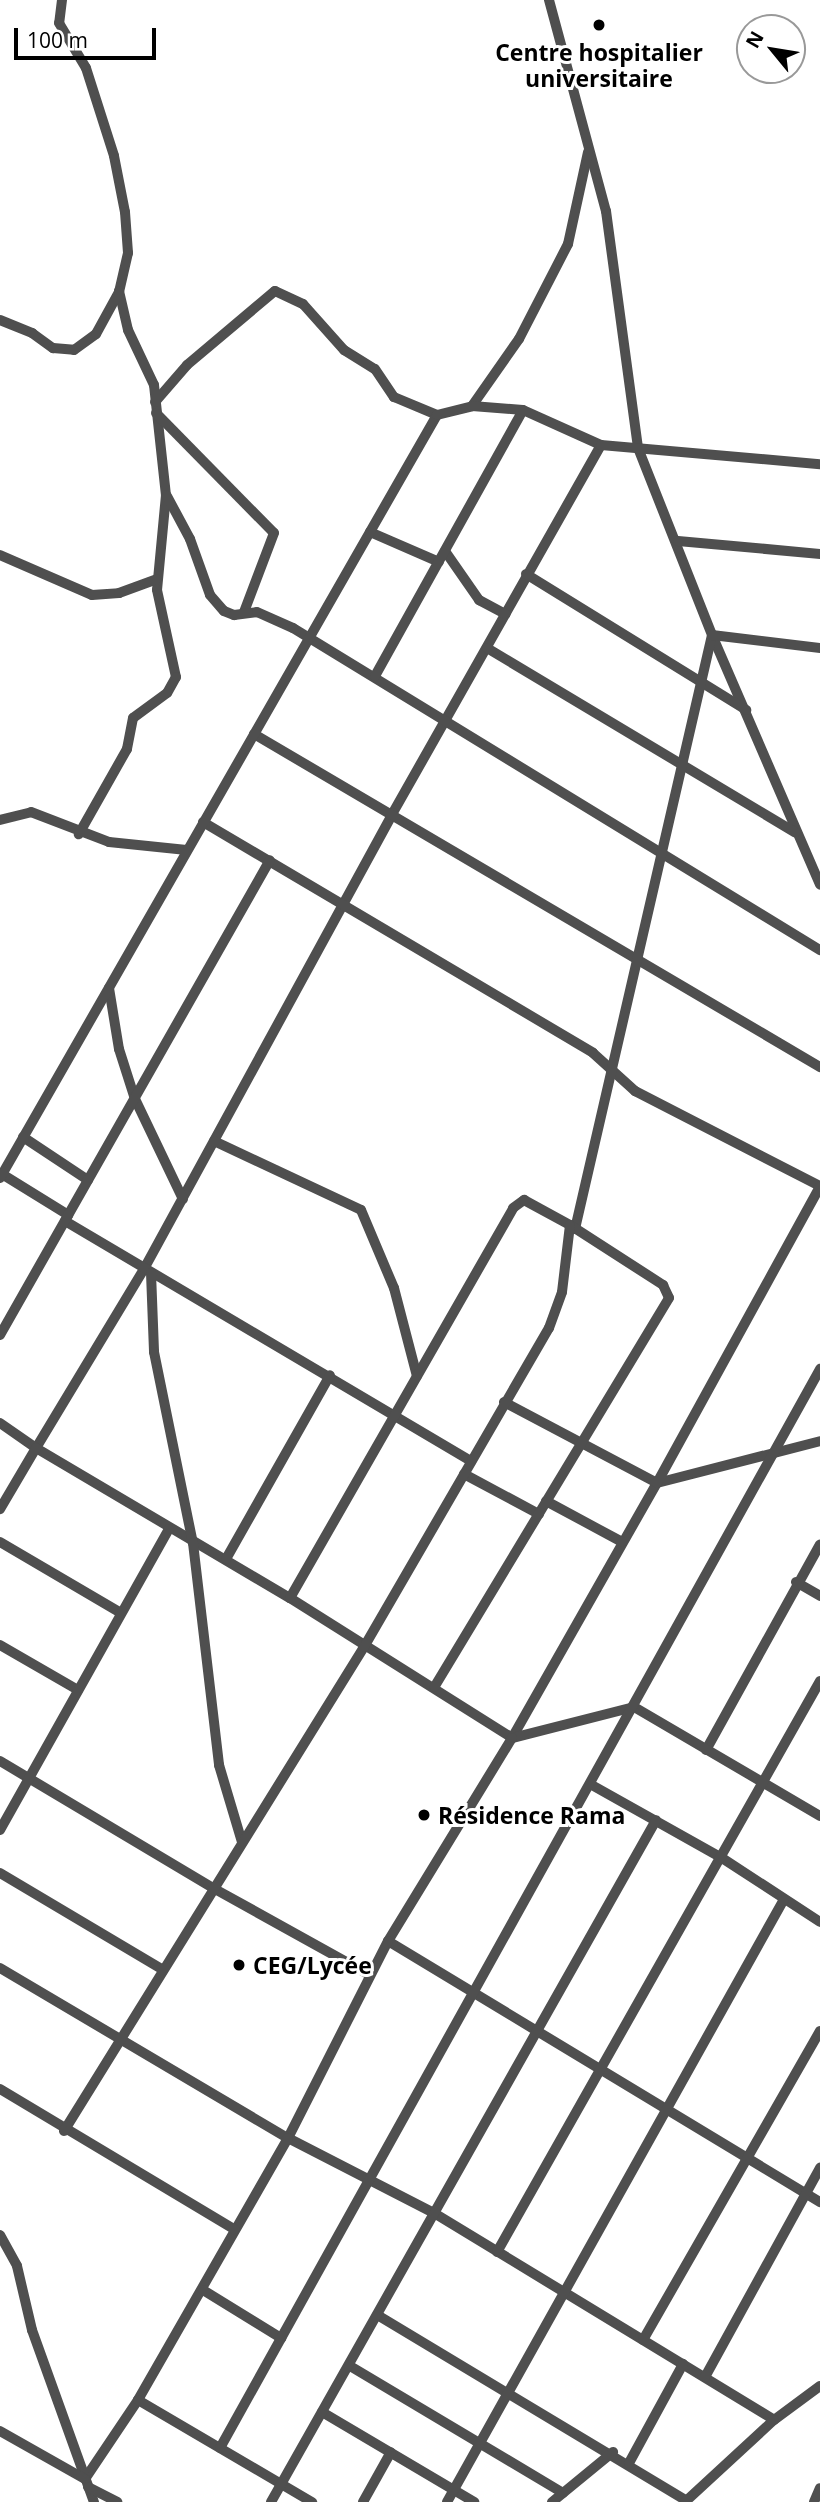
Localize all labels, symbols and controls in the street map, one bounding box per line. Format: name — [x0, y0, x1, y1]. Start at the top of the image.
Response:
scale bar — [18, 14, 159, 58]
north arrow — [736, 14, 806, 84]
marker: Centre hospitalier universitaire — [589, 15, 609, 35]
text: 100 m — [27, 26, 88, 54]
text: N — [739, 26, 770, 53]
place label: Centre hospitalier universitaire — [495, 38, 703, 92]
place label: Résidence Rama — [438, 1801, 625, 1829]
marker: Résidence Rama — [416, 1807, 432, 1823]
place label: CEG/Lycée — [253, 1951, 372, 1979]
marker: CEG/Lycée — [231, 1957, 247, 1973]

